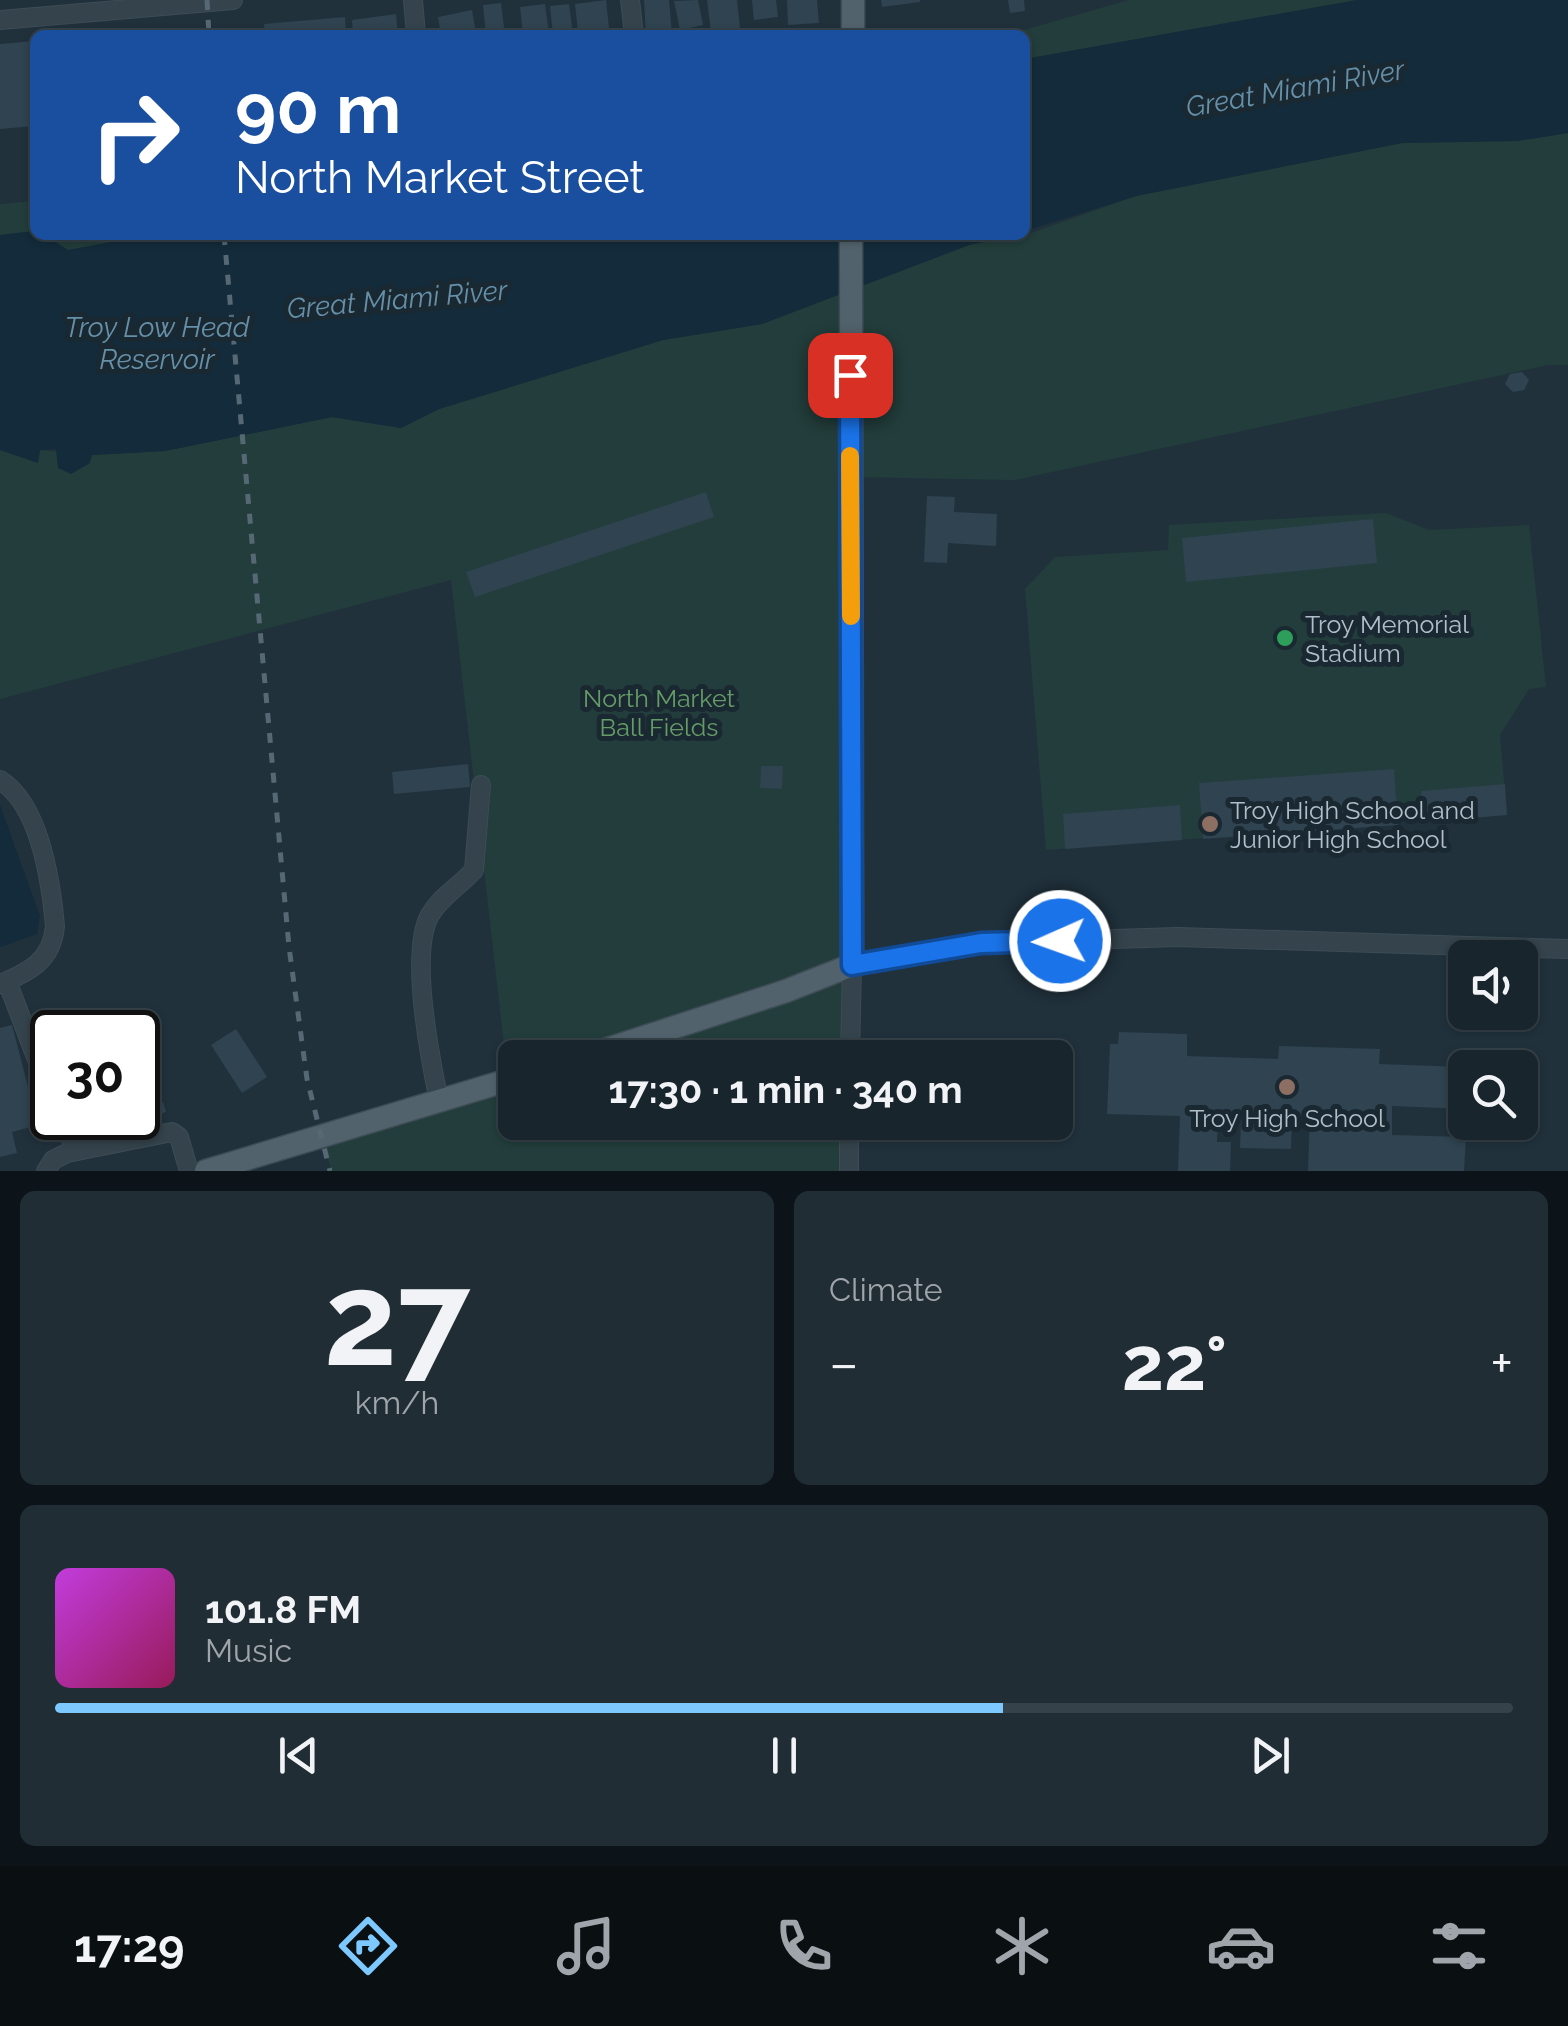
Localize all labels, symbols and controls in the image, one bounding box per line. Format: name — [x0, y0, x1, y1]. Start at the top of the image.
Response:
water label: Great Miami River — [1183, 53, 1408, 124]
text: 90 m — [235, 67, 401, 149]
icon: right — [70, 70, 200, 200]
text: North Market Street — [235, 151, 644, 204]
water label: Great Miami River — [285, 273, 510, 326]
water label: Troy Low Head Reservoir — [64, 311, 251, 376]
pin — [808, 333, 893, 418]
icon: arrive — [823, 348, 878, 403]
place label: Troy Memorial Stadium — [1305, 609, 1469, 668]
marker: Troy Memorial Stadium — [1274, 627, 1296, 649]
park label: North Market Ball Fields — [583, 683, 736, 742]
place label: Troy High School and Junior High School — [1230, 795, 1475, 854]
marker: Troy High School and Junior High School — [1199, 813, 1221, 835]
position arrow — [1008, 889, 1112, 993]
map controls — [1448, 940, 1538, 1140]
button: sound — [1448, 940, 1538, 1030]
speed limit sign: 30 — [30, 1010, 160, 1140]
button: search — [1448, 1050, 1538, 1140]
text: 17:30 · 1 min · 340 m — [608, 1067, 963, 1112]
marker: Troy High School — [1276, 1076, 1298, 1098]
place label: Troy High School — [1189, 1103, 1385, 1133]
text: 27 — [324, 1243, 470, 1395]
text: Climate — [829, 1271, 943, 1308]
text: 22° — [1122, 1319, 1227, 1408]
text: − — [829, 1331, 859, 1396]
text: + — [1490, 1331, 1513, 1396]
text: km/h — [355, 1384, 439, 1421]
text: 101.8 FM — [205, 1587, 361, 1632]
text: Music — [205, 1632, 292, 1669]
icon: previous — [271, 1728, 326, 1783]
icon: pause — [757, 1728, 812, 1783]
icon: next — [1243, 1728, 1298, 1783]
icon: directions — [333, 1911, 403, 1981]
icon: music — [551, 1911, 621, 1981]
icon: phone — [769, 1911, 839, 1981]
icon: climate — [987, 1911, 1057, 1981]
icon: car — [1206, 1911, 1276, 1981]
icon: filters — [1424, 1911, 1494, 1981]
text: 17:29 — [74, 1920, 185, 1973]

